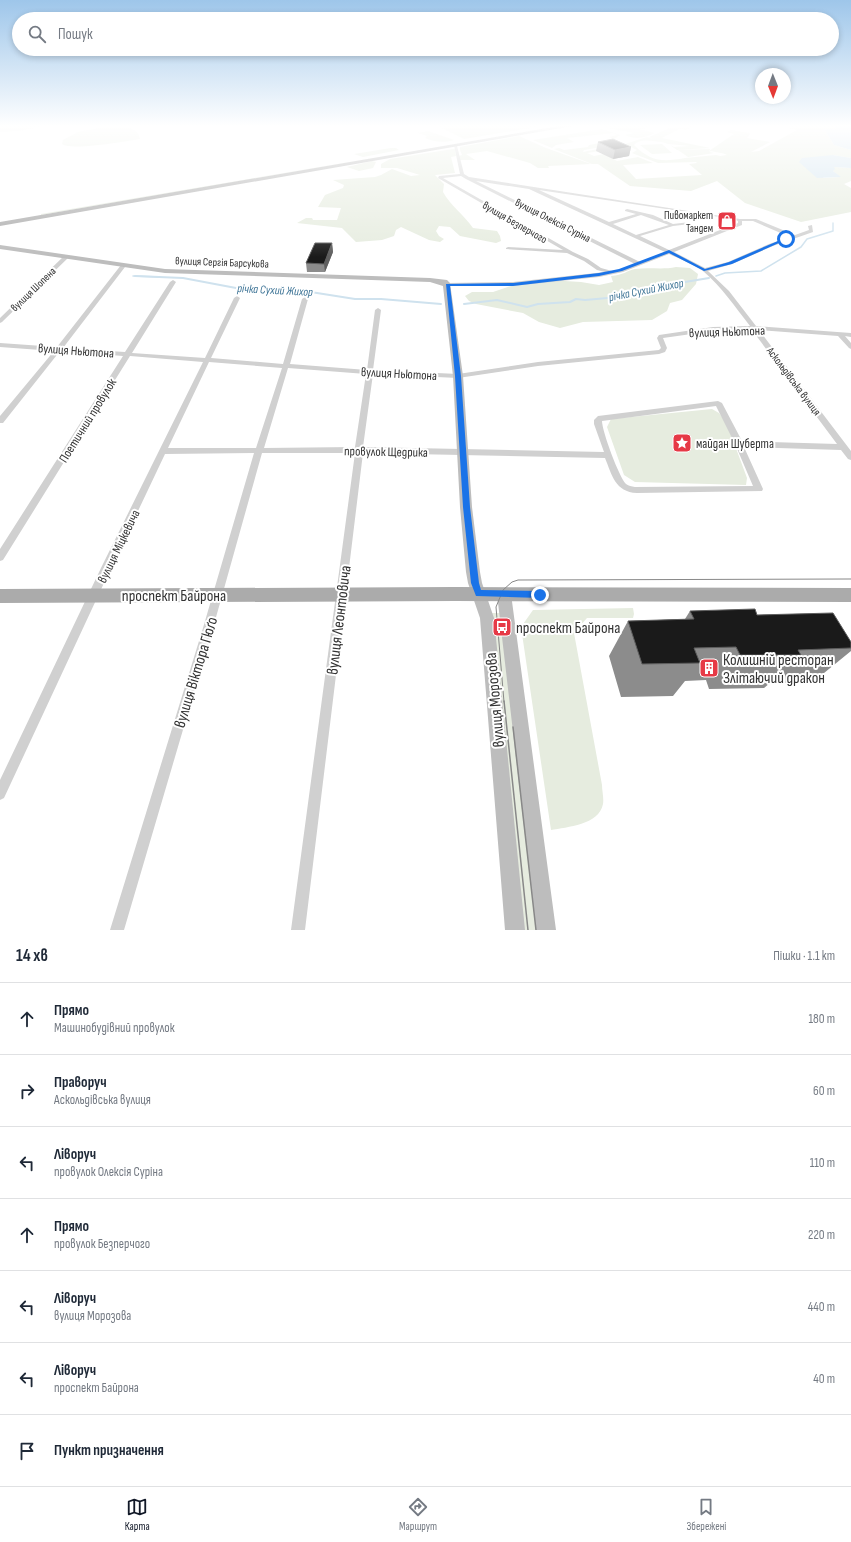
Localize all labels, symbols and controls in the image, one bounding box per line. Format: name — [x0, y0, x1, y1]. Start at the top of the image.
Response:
search box — [12, 12, 839, 56]
icon: search — [26, 23, 48, 45]
text: Пошук — [58, 25, 93, 44]
north arrow — [755, 68, 791, 104]
street label: вулиця Олексія Суріна — [513, 196, 593, 245]
street label: вулиця Безперчого — [480, 199, 550, 246]
place label: Пивомаркет Тандем — [664, 209, 713, 235]
shop icon: Пивомаркет Тандем — [716, 210, 738, 232]
route start — [777, 230, 795, 248]
street label: вулиця Сергія Барсукова — [175, 254, 269, 271]
street label: вулиця Шопена — [8, 265, 59, 314]
water label: річка Сухий Жихор — [606, 276, 685, 305]
water label: річка Сухий Жихор — [236, 281, 313, 300]
street label: вулиця Ньютона — [689, 323, 765, 341]
street label: вулиця Ньютона — [37, 340, 115, 362]
street label: Аскольдівська вулиця — [763, 344, 823, 418]
street label: вулиця Ньютона — [360, 364, 437, 384]
street label: Поетичний провулок — [56, 375, 120, 466]
place icon: майдан Шуберта — [671, 432, 693, 454]
place label: майдан Шуберта — [696, 436, 774, 452]
street label: провулок Щедрика — [344, 443, 428, 461]
street label: вулиця Міцкевича — [94, 507, 144, 586]
street label: вулиця Леонтовича — [323, 564, 356, 676]
route end — [531, 586, 549, 604]
street label: проспект Байрона — [122, 587, 226, 606]
street label: вулиця Віктора Гюґо — [171, 615, 222, 730]
bus stop icon: проспект Байрона — [491, 616, 513, 638]
place label: проспект Байрона — [516, 619, 620, 638]
place label: Колишній ресторан Злітаючий дракон — [723, 651, 834, 688]
street label: вулиця Морозова — [482, 652, 509, 748]
building icon: Колишній ресторан Злітаючий дракон — [698, 657, 720, 679]
text: 14 хв — [16, 946, 48, 966]
text: Пішки · 1.1 km — [773, 948, 835, 964]
text: Прямо — [54, 1001, 89, 1020]
icon: ahead — [16, 1008, 38, 1030]
text: 180 m — [809, 1011, 835, 1027]
text: Машинобудівний провулок — [54, 1020, 175, 1036]
text: Праворуч — [54, 1073, 107, 1092]
icon: right — [16, 1080, 38, 1102]
text: 60 m — [813, 1083, 835, 1099]
text: Аскольдівська вулиця — [54, 1092, 151, 1108]
text: Ліворуч — [54, 1145, 96, 1164]
icon: left — [16, 1152, 38, 1174]
text: 110 m — [810, 1155, 835, 1171]
text: провулок Олексія Суріна — [54, 1164, 163, 1180]
text: Прямо — [54, 1217, 89, 1236]
icon: ahead — [16, 1224, 38, 1246]
text: 220 m — [808, 1227, 835, 1243]
text: провулок Безперчого — [54, 1236, 150, 1252]
text: Ліворуч — [54, 1289, 96, 1308]
icon: left — [16, 1296, 38, 1318]
text: 440 m — [808, 1299, 835, 1315]
text: вулиця Морозова — [54, 1308, 131, 1324]
text: Ліворуч — [54, 1361, 96, 1380]
icon: left — [16, 1368, 38, 1390]
text: 40 m — [813, 1371, 835, 1387]
text: проспект Байрона — [54, 1380, 139, 1396]
icon: arrive — [16, 1440, 38, 1462]
text: Пункт призначення — [54, 1441, 164, 1460]
tab: Карта — [125, 1496, 150, 1533]
tab: Маршрут — [399, 1496, 437, 1533]
tab: Збережені — [687, 1496, 726, 1533]

